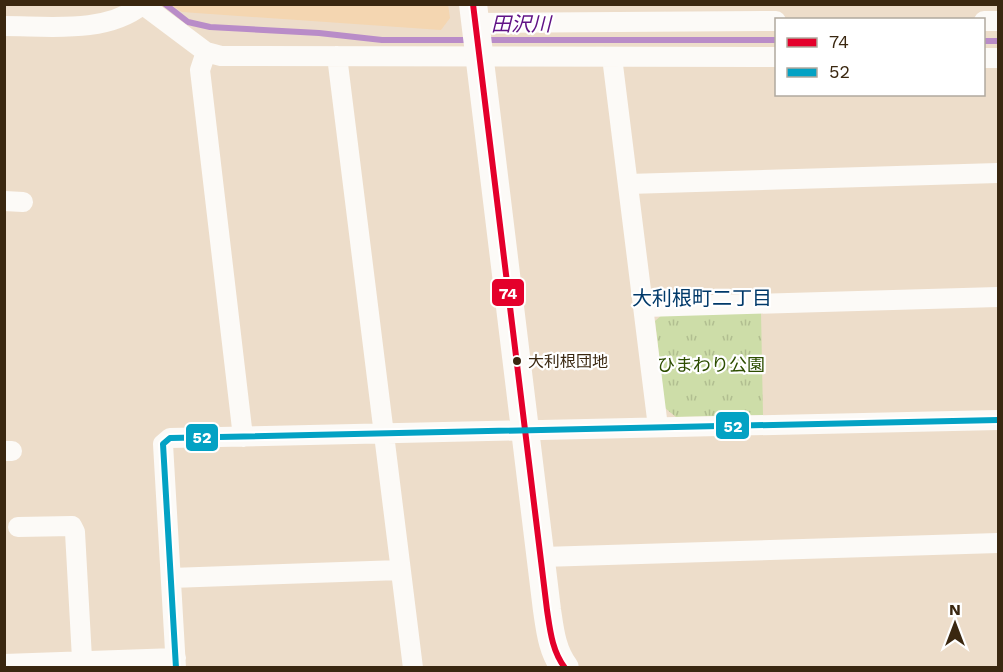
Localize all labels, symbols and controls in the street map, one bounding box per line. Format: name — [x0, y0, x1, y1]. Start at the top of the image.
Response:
water label: 田沢川 — [491, 12, 553, 36]
legend — [775, 18, 985, 96]
text: 74 — [829, 31, 849, 52]
text: 52 — [829, 61, 850, 82]
line badge: 74 — [491, 278, 525, 307]
text: 74 — [499, 284, 517, 303]
district label: 大利根町二丁目 — [632, 286, 772, 310]
place label: 大利根団地 — [528, 352, 608, 371]
park label: ひまわり公園 — [657, 354, 765, 375]
marker: 大利根団地 — [511, 355, 523, 367]
line badge: 52 — [715, 411, 750, 440]
text: 52 — [724, 417, 742, 436]
line badge: 52 — [185, 423, 219, 452]
text: 52 — [193, 428, 211, 447]
north arrow — [925, 594, 985, 654]
text: N — [949, 600, 961, 619]

